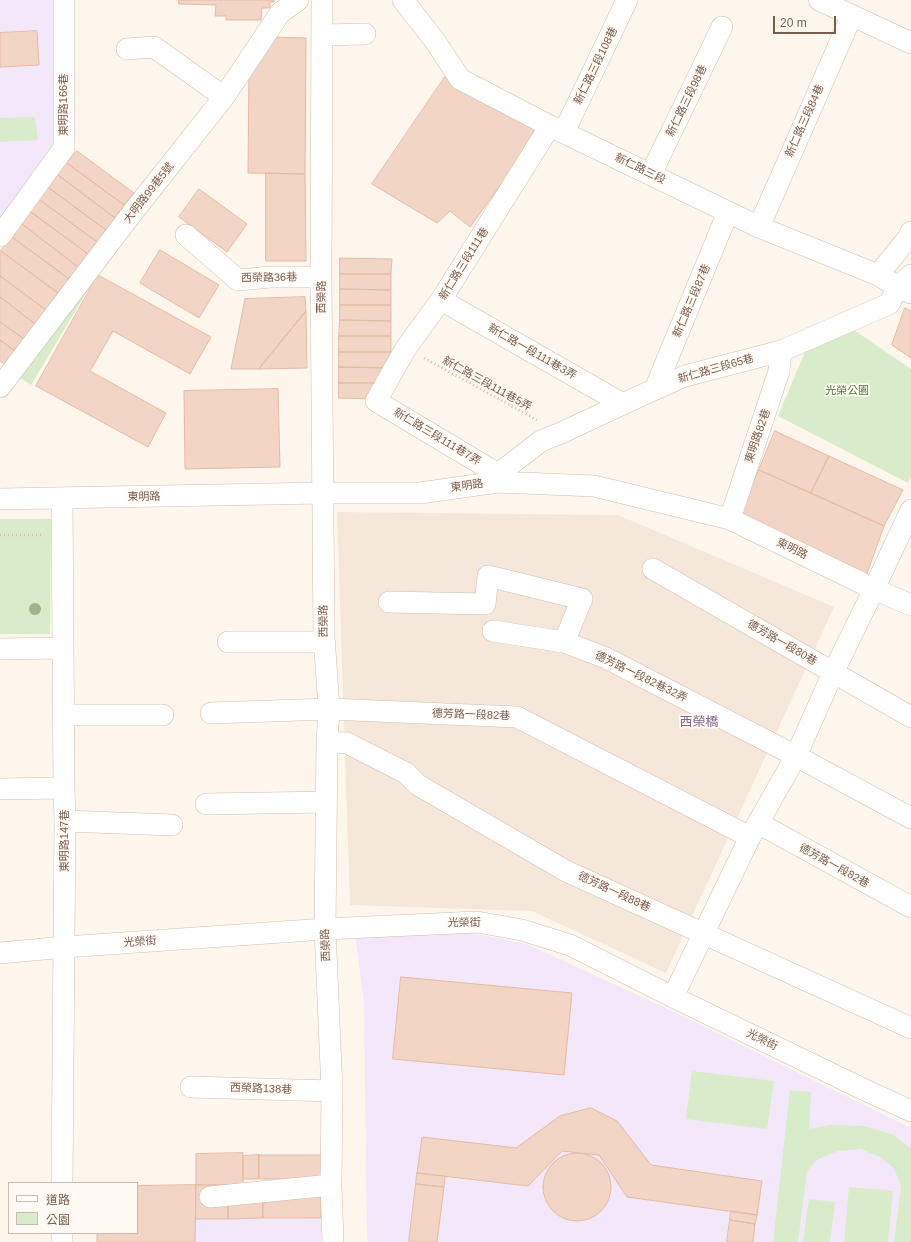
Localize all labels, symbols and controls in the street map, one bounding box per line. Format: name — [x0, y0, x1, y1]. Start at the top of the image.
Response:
scale bar — [775, 8, 838, 34]
text: 20 m — [780, 16, 807, 30]
street label: 新仁路三段108巷 — [572, 25, 620, 107]
street label: 新仁路三段98巷 — [664, 63, 710, 139]
street label: 東明路166巷 — [57, 74, 71, 136]
street label: 新仁路三段84巷 — [783, 83, 827, 159]
street label: 新仁路三段 — [612, 151, 668, 187]
street label: 大明路99巷5號 — [121, 160, 177, 226]
street label: 新仁路三段111巷 — [436, 225, 492, 303]
street label: 新仁路三段87巷 — [671, 262, 713, 340]
street label: 西榮路36巷 — [241, 271, 297, 285]
street label: 西榮路 — [315, 281, 329, 313]
street label: 新仁路一段111巷3弄 — [485, 321, 579, 383]
street label: 新仁路三段65巷 — [677, 352, 755, 386]
street label: 新仁路三段111巷5弄 — [440, 354, 534, 414]
park label: 光榮公園 — [825, 384, 869, 398]
street label: 新仁路三段111巷7弄 — [391, 406, 483, 468]
street label: 東明路82巷 — [743, 407, 773, 465]
street label: 東明路 — [450, 477, 484, 495]
street label: 東明路 — [127, 490, 161, 504]
street label: 東明路 — [774, 536, 810, 562]
street label: 西榮路 — [317, 604, 331, 638]
street label: 德芳路一段80巷 — [745, 618, 819, 668]
street label: 德芳路一段82巷32弄 — [593, 649, 689, 705]
street label: 德芳路一段82巷 — [432, 707, 510, 723]
district label: 西榮橋 — [680, 714, 718, 730]
street label: 東明路147巷 — [58, 810, 72, 872]
street label: 德芳路一段82巷 — [797, 841, 871, 891]
street label: 德芳路一段88巷 — [576, 869, 652, 915]
street label: 光榮街 — [448, 916, 480, 930]
street label: 西榮路 — [319, 928, 333, 962]
street label: 光榮街 — [123, 934, 157, 950]
street label: 光榮街 — [744, 1027, 780, 1053]
street label: 西榮路138巷 — [230, 1081, 292, 1097]
legend — [8, 1182, 138, 1234]
text: 道路 — [46, 1193, 70, 1207]
text: 公園 — [46, 1213, 70, 1227]

